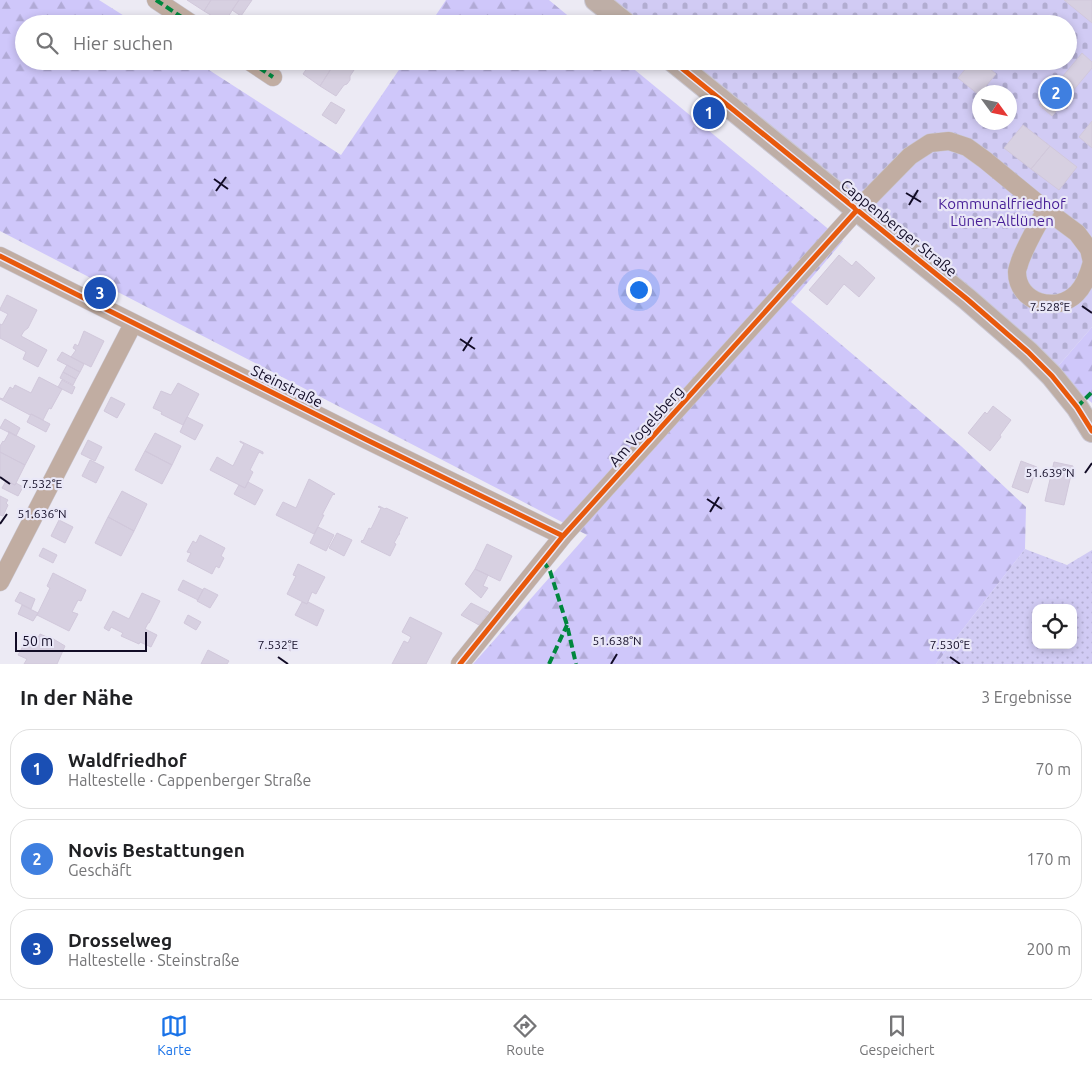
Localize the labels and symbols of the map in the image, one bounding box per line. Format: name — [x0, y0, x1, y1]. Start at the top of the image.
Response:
pin: 2 — [1040, 74, 1072, 112]
north arrow — [972, 85, 1017, 130]
pin: 1 — [693, 94, 725, 132]
street label: Cappenberger Straße — [837, 176, 961, 280]
park label: Kommunalfriedhof Lünen-Altlünen — [938, 195, 1066, 229]
pin: 3 — [84, 274, 116, 312]
your location — [626, 277, 652, 303]
text: 7.528°E — [1030, 300, 1071, 313]
street label: Steinstraße — [249, 361, 325, 411]
street label: Am Vogelsberg — [605, 382, 687, 470]
text: 51.639°N — [1025, 466, 1075, 479]
text: 7.532°E — [22, 477, 63, 490]
text: 51.636°N — [17, 507, 67, 520]
scale bar — [15, 629, 148, 652]
text: 51.638°N — [592, 634, 642, 647]
text: 7.532°E — [258, 638, 299, 651]
text: 7.530°E — [930, 638, 971, 651]

